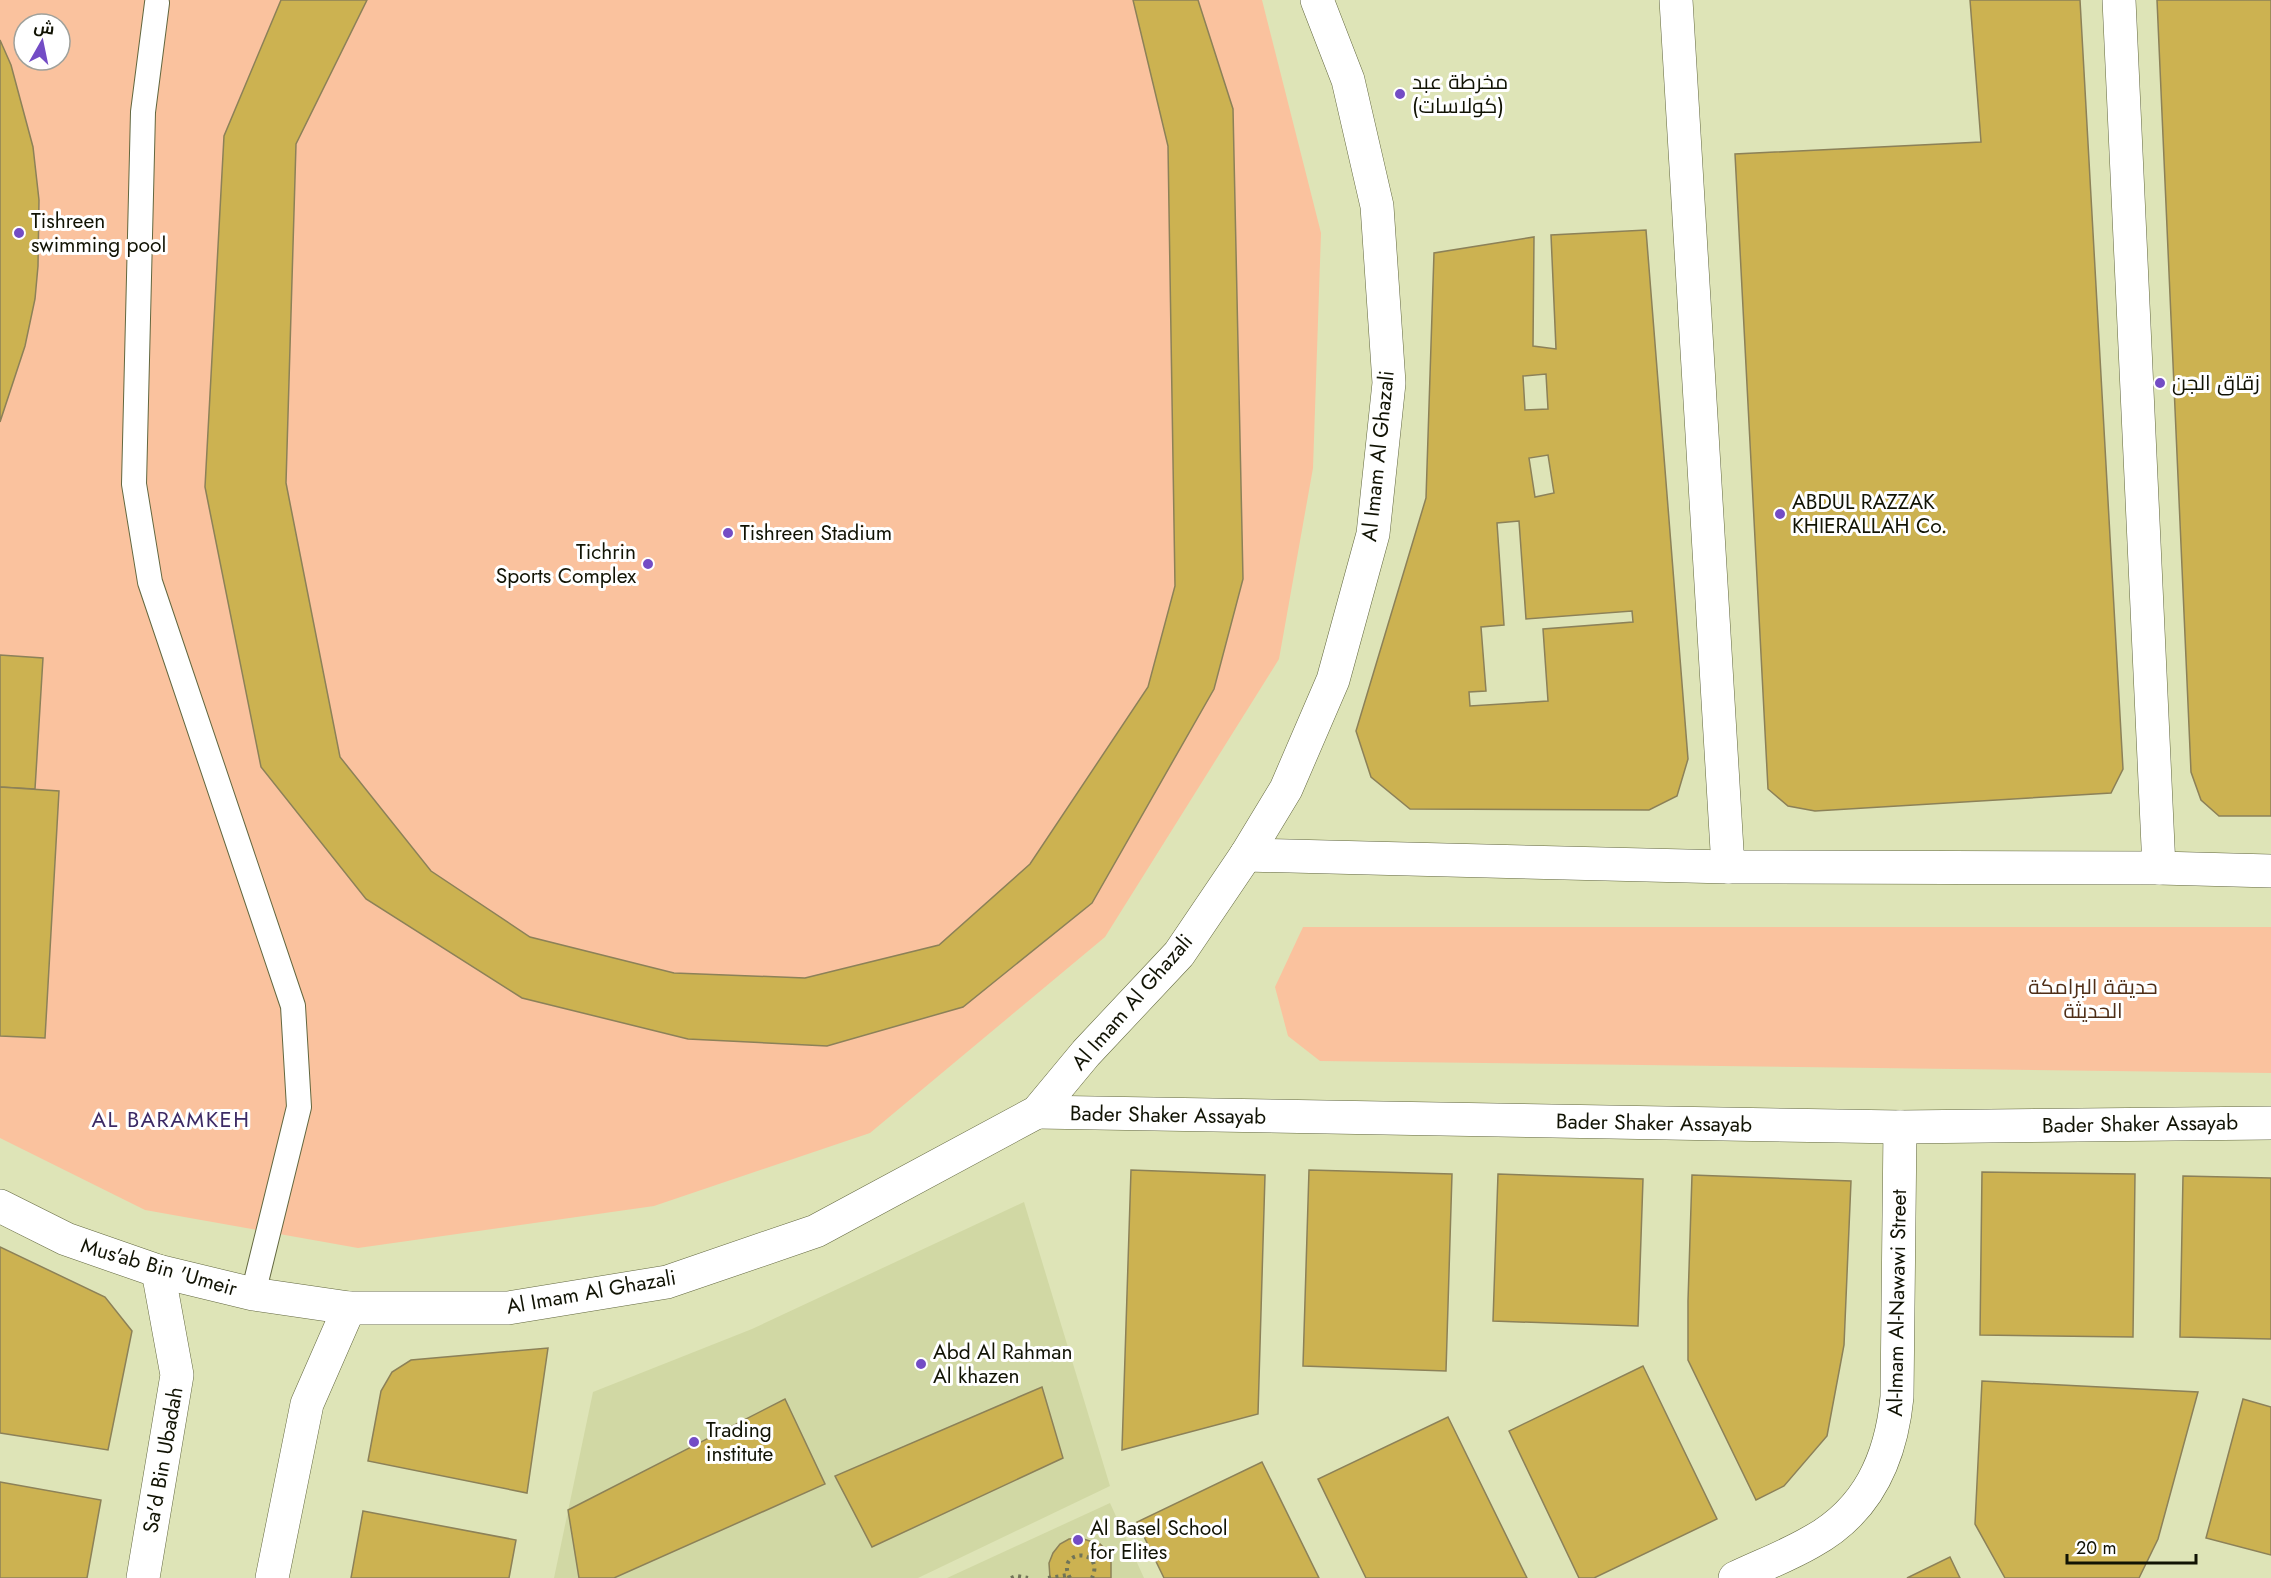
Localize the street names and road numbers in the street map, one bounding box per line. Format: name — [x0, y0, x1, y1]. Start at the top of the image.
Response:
street label: Al Imam Al Ghazali — [1354, 369, 1402, 543]
street label: Al Imam Al Ghazali — [1064, 927, 1200, 1077]
street label: Bader Shaker Assayab — [1070, 1098, 1266, 1132]
street label: Bader Shaker Assayab — [1556, 1106, 1752, 1140]
street label: Bader Shaker Assayab — [2042, 1107, 2238, 1141]
street label: Al-Imam Al-Nawawi Street — [1880, 1189, 1914, 1417]
street label: Mus'ab Bin 'Umeir — [77, 1230, 242, 1304]
street label: Al Imam Al Ghazali — [504, 1262, 678, 1322]
street label: Sa'd Bin Ubadah — [135, 1384, 191, 1536]

